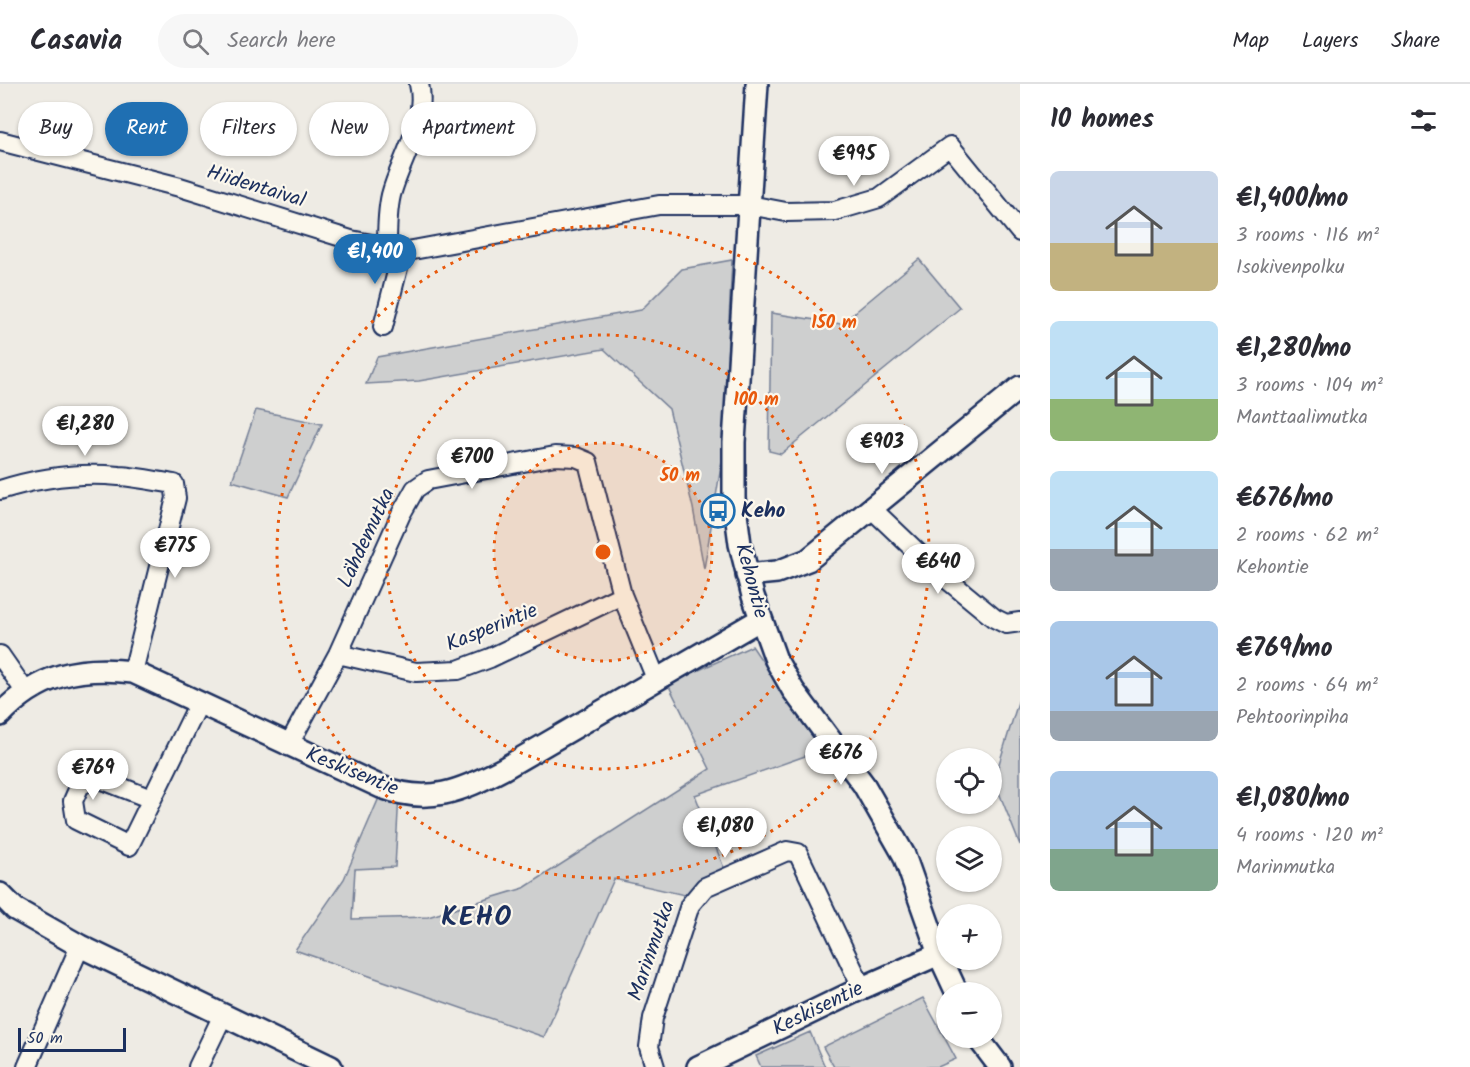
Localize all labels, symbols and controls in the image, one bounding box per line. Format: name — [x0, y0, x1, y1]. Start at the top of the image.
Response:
search box — [158, 14, 578, 68]
text: Casavia — [30, 19, 122, 64]
text: Search here — [227, 24, 336, 59]
icon: search — [179, 25, 212, 58]
text: Map — [1232, 25, 1269, 58]
text: Layers — [1302, 25, 1358, 58]
text: Share — [1391, 25, 1440, 58]
text: 10 homes — [1050, 99, 1154, 141]
chip: Buy — [18, 102, 93, 156]
chip: Rent — [105, 102, 188, 156]
chip: Filters — [200, 102, 297, 156]
chip: New — [309, 102, 389, 156]
chip: Apartment — [401, 102, 536, 156]
icon: filters — [1407, 104, 1440, 137]
pin: €995 — [818, 136, 890, 187]
text: €995 — [832, 139, 876, 171]
street label: Hiidentaival — [202, 156, 310, 218]
text: €1,400/mo — [1236, 178, 1348, 220]
icon: home — [1098, 195, 1170, 267]
text: 3 rooms · 116 m² — [1236, 220, 1379, 252]
pin: €1,400 — [326, 234, 424, 285]
text: €1,400 — [347, 237, 403, 269]
text: Isokivenpolku — [1236, 252, 1345, 284]
text: 150 m — [811, 309, 857, 338]
text: €1,280/mo — [1236, 328, 1351, 370]
icon: home — [1098, 345, 1170, 417]
text: 3 rooms · 104 m² — [1236, 370, 1383, 402]
text: 100 m — [733, 386, 779, 415]
text: Manttaalimutka — [1236, 402, 1368, 434]
pin: €1,280 — [36, 406, 134, 457]
text: €1,280 — [56, 409, 114, 441]
pin: €903 — [846, 424, 918, 475]
text: €903 — [860, 427, 904, 459]
pin: €700 — [436, 439, 508, 490]
text: €700 — [451, 442, 493, 474]
text: 50 m — [659, 462, 700, 491]
text: €676/mo — [1236, 478, 1333, 520]
street label: Lähdemutka — [329, 482, 405, 594]
bus stop icon: Keho — [700, 493, 736, 529]
place label: Keho — [741, 495, 786, 528]
icon: home — [1098, 495, 1170, 567]
text: 2 rooms · 62 m² — [1236, 520, 1378, 552]
pin: €775 — [139, 528, 211, 579]
text: €775 — [154, 531, 196, 563]
street label: Kehontie — [725, 540, 777, 623]
centre of rings — [593, 542, 613, 562]
pin: €640 — [902, 544, 974, 595]
text: €640 — [916, 547, 960, 579]
text: Kehontie — [1236, 552, 1309, 584]
street label: Kasperintie — [441, 594, 543, 661]
text: €769/mo — [1236, 628, 1333, 670]
icon: home — [1098, 645, 1170, 717]
text: 2 rooms · 64 m² — [1236, 670, 1378, 702]
text: Pehtoorinpiha — [1236, 702, 1349, 734]
pin: €676 — [805, 735, 877, 786]
street label: Keskisentie — [300, 738, 404, 806]
text: €676 — [819, 738, 863, 770]
map controls — [936, 748, 1002, 1048]
button: locate — [936, 748, 1002, 814]
pin: €769 — [57, 750, 129, 801]
text: €769 — [71, 753, 115, 785]
text: €1,080/mo — [1236, 778, 1350, 820]
icon: home — [1098, 795, 1170, 867]
pin: €1,080 — [676, 808, 774, 859]
text: €1,080 — [697, 811, 753, 843]
text: 4 rooms · 120 m² — [1236, 820, 1383, 852]
button: layers — [936, 826, 1002, 892]
text: Marinmutka — [1236, 852, 1335, 884]
district label: KEHO — [441, 896, 513, 939]
street label: Marinmutka — [619, 896, 685, 1006]
button: + — [936, 904, 1002, 970]
street label: Keskisentie — [767, 972, 870, 1045]
button: − — [936, 982, 1002, 1048]
scale bar — [18, 1025, 126, 1052]
text: 50 m — [27, 1026, 63, 1051]

